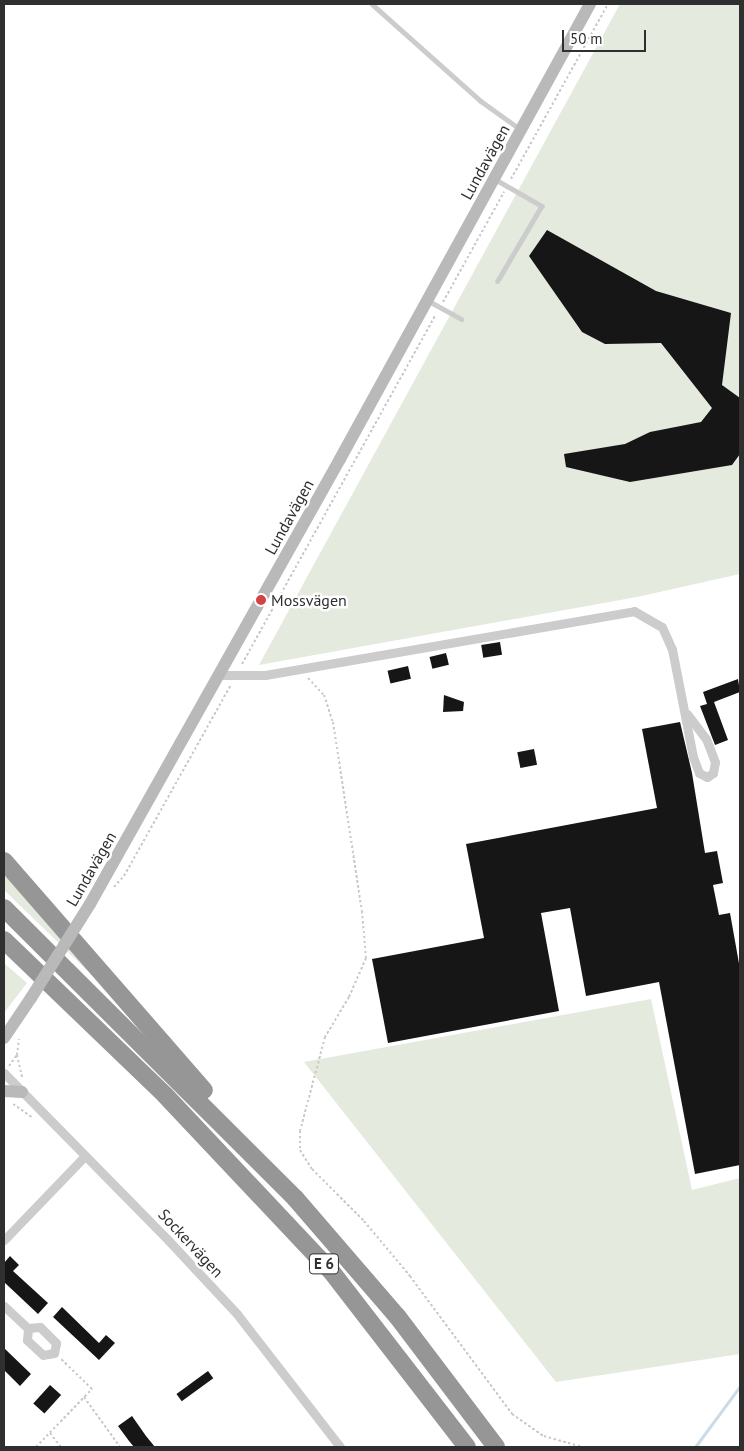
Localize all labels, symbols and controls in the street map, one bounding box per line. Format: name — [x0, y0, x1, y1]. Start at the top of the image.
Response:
scale bar — [564, 20, 648, 52]
text: 50 m — [570, 29, 603, 48]
street label: Lundavägen — [456, 121, 514, 203]
street label: Lundavägen — [260, 476, 318, 558]
place label: Mossvägen — [271, 590, 347, 610]
marker: Mossvägen — [255, 594, 267, 606]
street label: Lundavägen — [62, 828, 120, 910]
street label: Sockervägen — [155, 1205, 227, 1281]
road number: E 6 — [308, 1252, 340, 1276]

